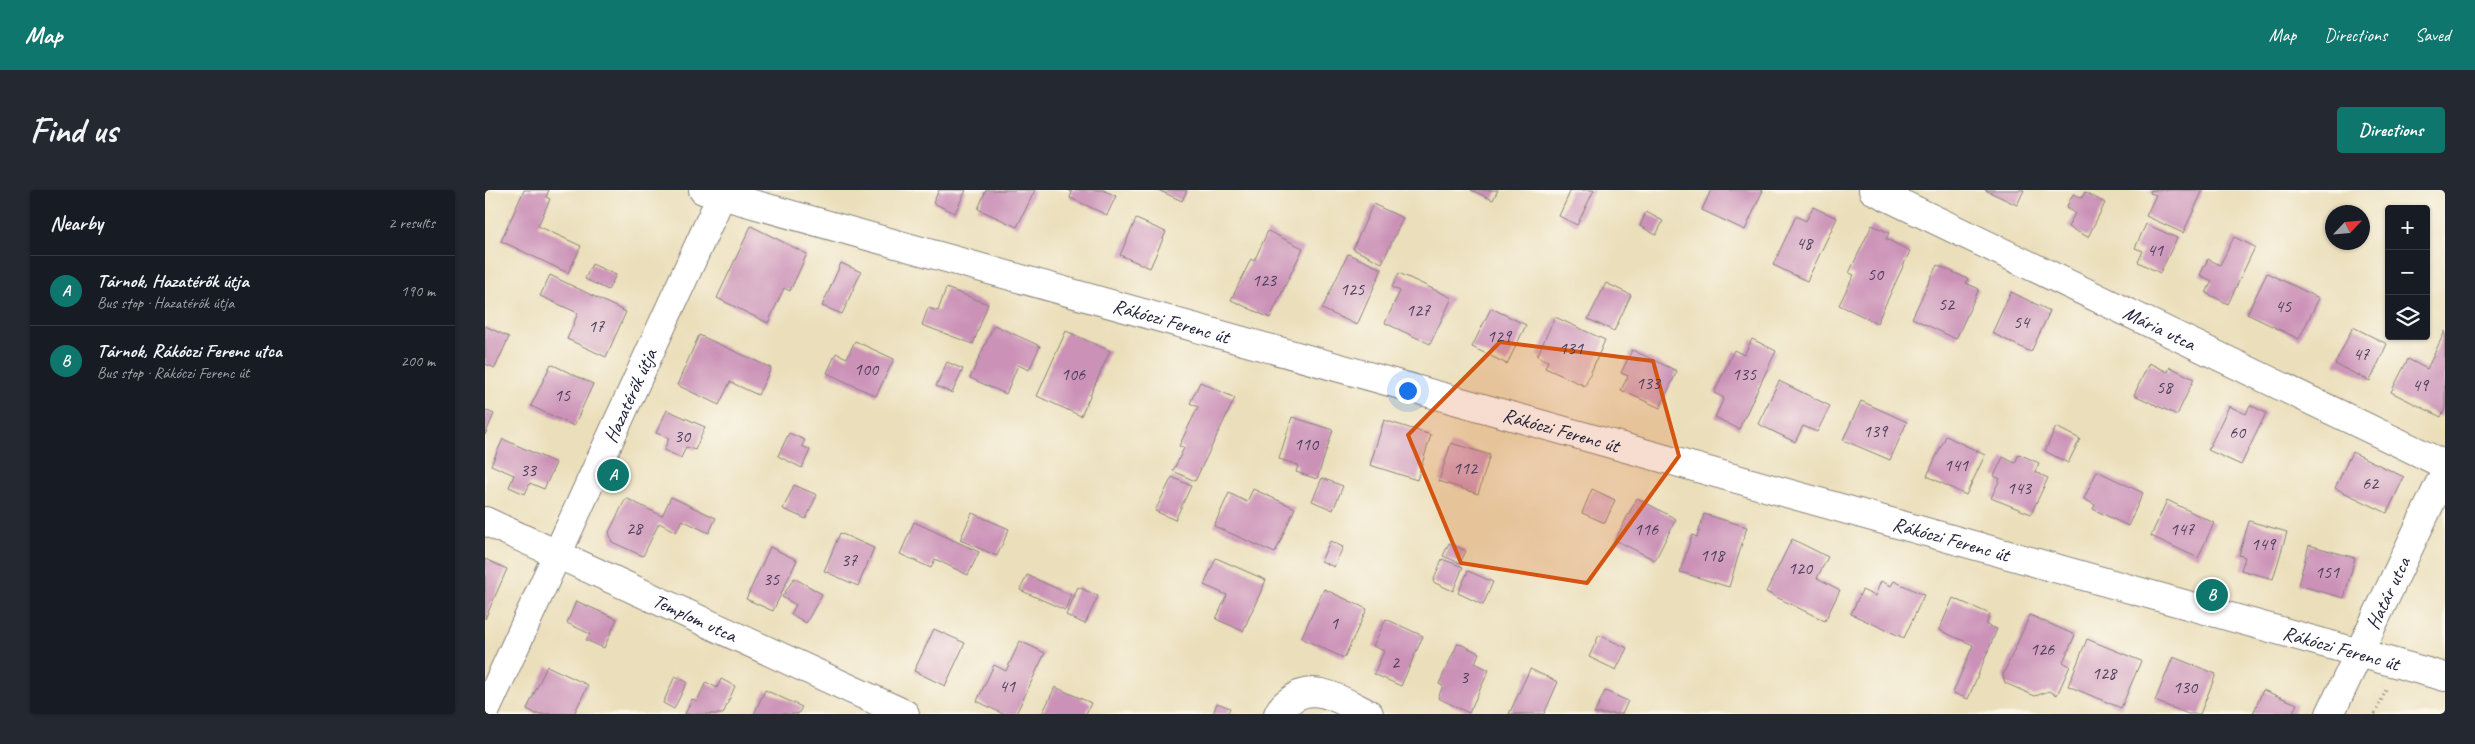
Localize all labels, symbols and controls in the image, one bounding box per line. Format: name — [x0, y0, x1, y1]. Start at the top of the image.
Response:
text: Map — [25, 20, 62, 50]
text: Map — [2269, 24, 2296, 46]
text: Directions — [2324, 24, 2387, 46]
text: Saved — [2415, 24, 2450, 46]
button: Directions — [2337, 107, 2445, 153]
text: Find us — [30, 108, 117, 153]
north arrow — [2325, 205, 2370, 250]
map controls — [2385, 205, 2430, 340]
button: + — [2385, 205, 2430, 250]
text: Nearby — [50, 210, 103, 236]
text: 2 results — [388, 213, 435, 233]
house number: 48 — [1796, 232, 1814, 254]
house number: 41 — [2147, 239, 2164, 261]
button: − — [2385, 250, 2430, 295]
house number: 50 — [1867, 263, 1885, 285]
text: Tárnok, Hazatérők útja — [97, 269, 249, 293]
house number: 123 — [1252, 269, 1278, 291]
house number: 125 — [1340, 278, 1365, 300]
text: A — [62, 281, 70, 301]
text: 190 m — [401, 281, 435, 301]
text: Bus stop · Hazatérők útja — [97, 293, 234, 313]
street label: Rákóczi Ferenc út — [1110, 293, 1234, 350]
house number: 52 — [1938, 293, 1956, 315]
house number: 45 — [2275, 295, 2292, 317]
button: layers — [2385, 295, 2430, 340]
house number: 127 — [1406, 299, 1431, 321]
street label: Mária utca — [2119, 300, 2201, 357]
house number: 54 — [2013, 311, 2031, 333]
house number: 17 — [588, 315, 605, 337]
house number: 129 — [1487, 325, 1513, 347]
house number: 131 — [1559, 337, 1584, 359]
text: Tárnok, Rákóczi Ferenc utca — [97, 339, 282, 363]
house number: 47 — [2353, 343, 2370, 365]
street label: Hazatérők útja — [598, 344, 663, 447]
text: B — [62, 351, 70, 371]
text: 200 m — [401, 351, 435, 371]
house number: 100 — [854, 358, 880, 380]
text: Bus stop · Rákóczi Ferenc út — [97, 363, 249, 383]
house number: 106 — [1061, 363, 1086, 385]
house number: 135 — [1732, 363, 1757, 385]
house number: 133 — [1636, 372, 1662, 394]
house number: 49 — [2412, 374, 2430, 396]
house number: 58 — [2156, 376, 2174, 398]
your location — [1395, 378, 1421, 404]
house number: 15 — [554, 384, 571, 406]
street label: Rákóczi Ferenc út — [1500, 402, 1624, 459]
house number: 139 — [1863, 420, 1889, 442]
house number: 60 — [2229, 421, 2247, 443]
house number: 30 — [674, 425, 692, 447]
house number: 110 — [1294, 433, 1320, 455]
house number: 141 — [1944, 454, 1969, 476]
pin: A — [597, 456, 629, 494]
house number: 112 — [1453, 457, 1479, 479]
house number: 33 — [520, 459, 538, 481]
house number: 62 — [2362, 472, 2380, 494]
house number: 143 — [2007, 477, 2033, 499]
street label: Rákóczi Ferenc út — [1890, 511, 2014, 568]
house number: 28 — [626, 517, 644, 539]
house number: 116 — [1634, 518, 1659, 540]
house number: 147 — [2170, 518, 2195, 540]
house number: 149 — [2251, 533, 2277, 555]
house number: 118 — [1700, 544, 1726, 566]
house number: 37 — [841, 549, 858, 571]
street label: Határ utca — [2360, 551, 2417, 633]
house number: 120 — [1788, 557, 1814, 579]
house number: 151 — [2315, 561, 2340, 583]
house number: 35 — [763, 568, 780, 590]
pin: B — [2196, 576, 2228, 614]
street label: Templom utca — [649, 588, 742, 648]
house number: 1 — [1330, 612, 1339, 634]
street label: Rákóczi Ferenc út — [2280, 620, 2404, 677]
house number: 126 — [2030, 638, 2055, 660]
house number: 2 — [1391, 651, 1401, 673]
house number: 128 — [2092, 662, 2118, 684]
house number: 3 — [1460, 666, 1470, 688]
house number: 41 — [999, 675, 1016, 697]
house number: 130 — [2173, 676, 2199, 698]

